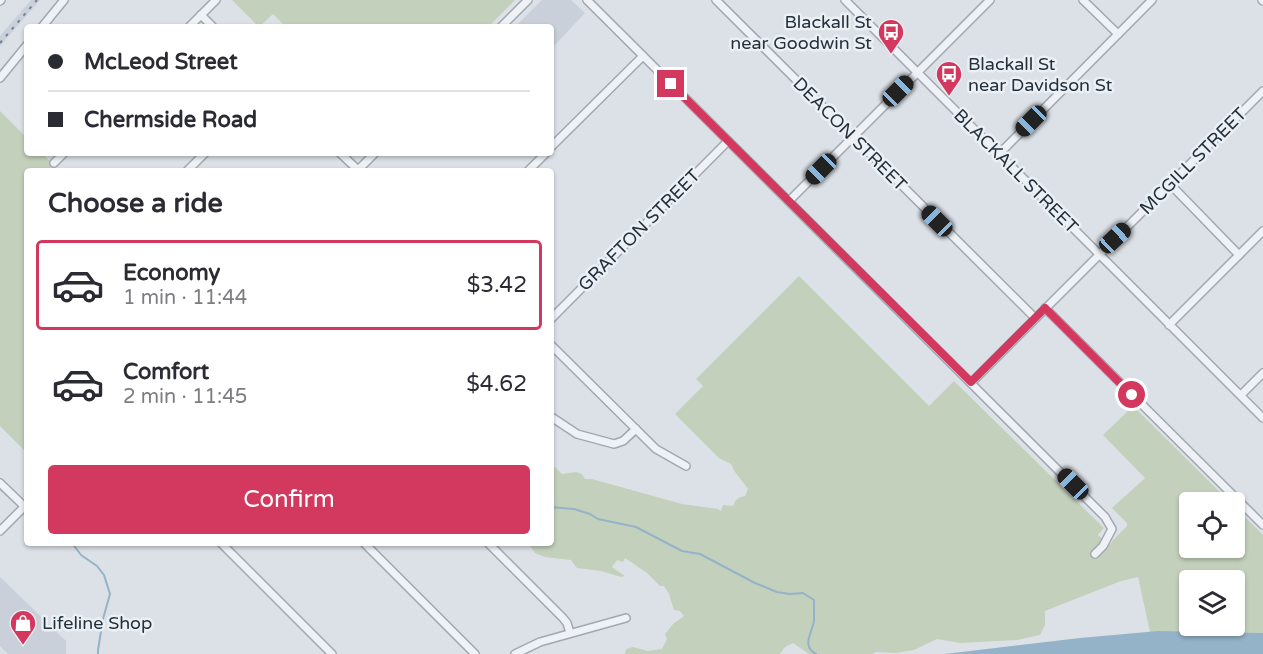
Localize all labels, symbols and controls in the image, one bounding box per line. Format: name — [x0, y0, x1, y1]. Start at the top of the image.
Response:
place label: Blackall St near Goodwin St — [730, 11, 872, 54]
bus stop icon: Blackall St near Goodwin St — [876, 17, 906, 55]
text: McLeod Street — [84, 49, 238, 75]
place label: Blackall St near Davidson St — [968, 53, 1112, 96]
bus stop icon: Blackall St near Davidson St — [934, 59, 964, 97]
route end — [657, 70, 684, 97]
street label: DEACON STREET — [788, 72, 912, 196]
car — [879, 72, 917, 110]
car — [1012, 102, 1050, 140]
street label: MCGILL STREET — [1135, 103, 1251, 219]
street label: BLACKALL STREET — [949, 104, 1083, 238]
text: Chermside Road — [84, 107, 257, 133]
car — [802, 150, 840, 188]
street label: GRAFTON STREET — [574, 164, 705, 295]
text: Choose a ride — [48, 187, 223, 220]
car — [918, 202, 956, 240]
car — [1096, 219, 1134, 257]
icon: car — [51, 258, 105, 312]
text: Economy — [123, 260, 220, 286]
text: $3.42 — [467, 272, 527, 298]
text: 1 min · 11:44 — [123, 286, 247, 310]
icon: car — [51, 357, 105, 411]
text: Comfort — [123, 359, 209, 385]
text: $4.62 — [466, 371, 527, 397]
route start — [1118, 381, 1145, 408]
text: 2 min · 11:45 — [123, 385, 247, 409]
button: Confirm — [48, 465, 530, 534]
car — [1054, 465, 1092, 503]
map controls — [1179, 492, 1245, 636]
button: locate — [1179, 492, 1245, 558]
button: layers — [1179, 570, 1245, 636]
shop icon: Lifeline Shop — [8, 608, 38, 646]
place label: Lifeline Shop — [42, 612, 152, 634]

